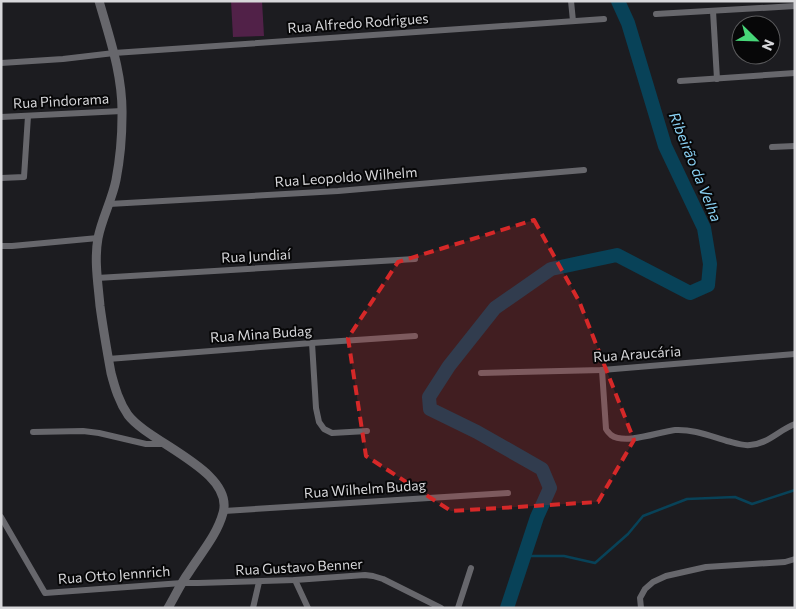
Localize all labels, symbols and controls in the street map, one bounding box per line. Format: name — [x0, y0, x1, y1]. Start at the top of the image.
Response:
street label: Rua Alfredo Rodrigues — [287, 9, 429, 36]
north arrow — [731, 15, 781, 65]
text: N — [759, 37, 778, 53]
street label: Rua Pindorama — [12, 89, 110, 112]
water label: Ribeirão da Velha — [666, 109, 726, 224]
street label: Rua Leopoldo Wilhelm — [274, 163, 418, 190]
street label: Rua Jundiaí — [221, 245, 292, 266]
street label: Rua Mina Budag — [209, 321, 313, 346]
street label: Rua Araucária — [592, 342, 681, 365]
street label: Rua Wilhelm Budag — [303, 476, 427, 501]
street label: Rua Gustavo Benner — [235, 555, 364, 578]
street label: Rua Otto Jennrich — [57, 562, 171, 587]

